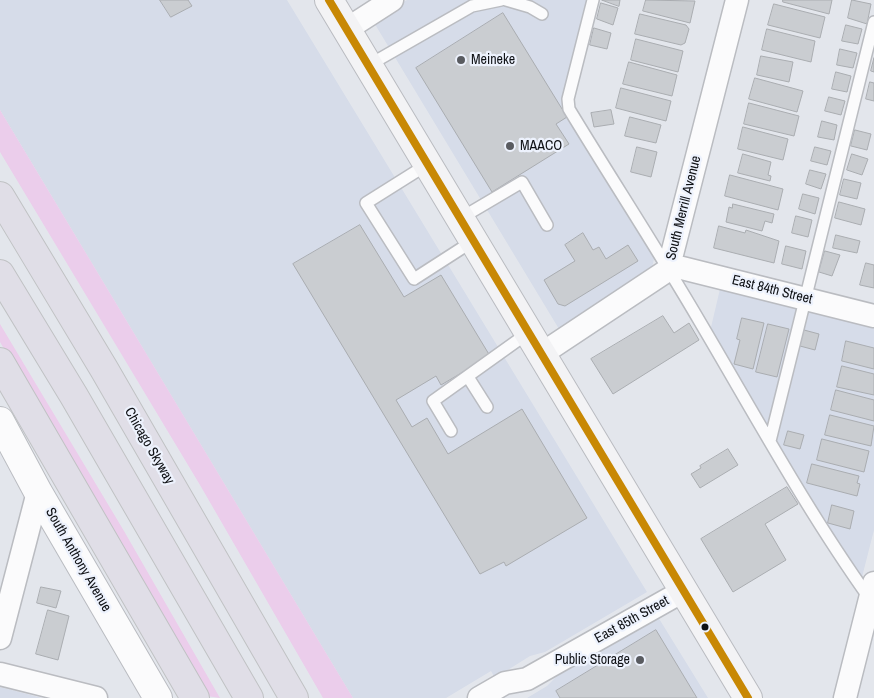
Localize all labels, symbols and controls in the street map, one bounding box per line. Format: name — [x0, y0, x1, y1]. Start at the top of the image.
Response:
place label: Meineke — [471, 52, 515, 68]
marker: Meineke — [455, 54, 467, 66]
place label: MAACO — [520, 138, 562, 154]
marker: MAACO — [504, 140, 516, 152]
street label: South Merrill Avenue — [663, 154, 705, 262]
street label: East 84th Street — [730, 272, 814, 308]
street label: Chicago Skyway — [120, 405, 178, 487]
street label: South Anthony Avenue — [41, 505, 115, 615]
street label: East 85th Street — [592, 593, 672, 647]
unlabelled marker — [700, 622, 710, 632]
place label: Public Storage — [555, 652, 630, 668]
marker: Public Storage — [634, 654, 646, 666]

